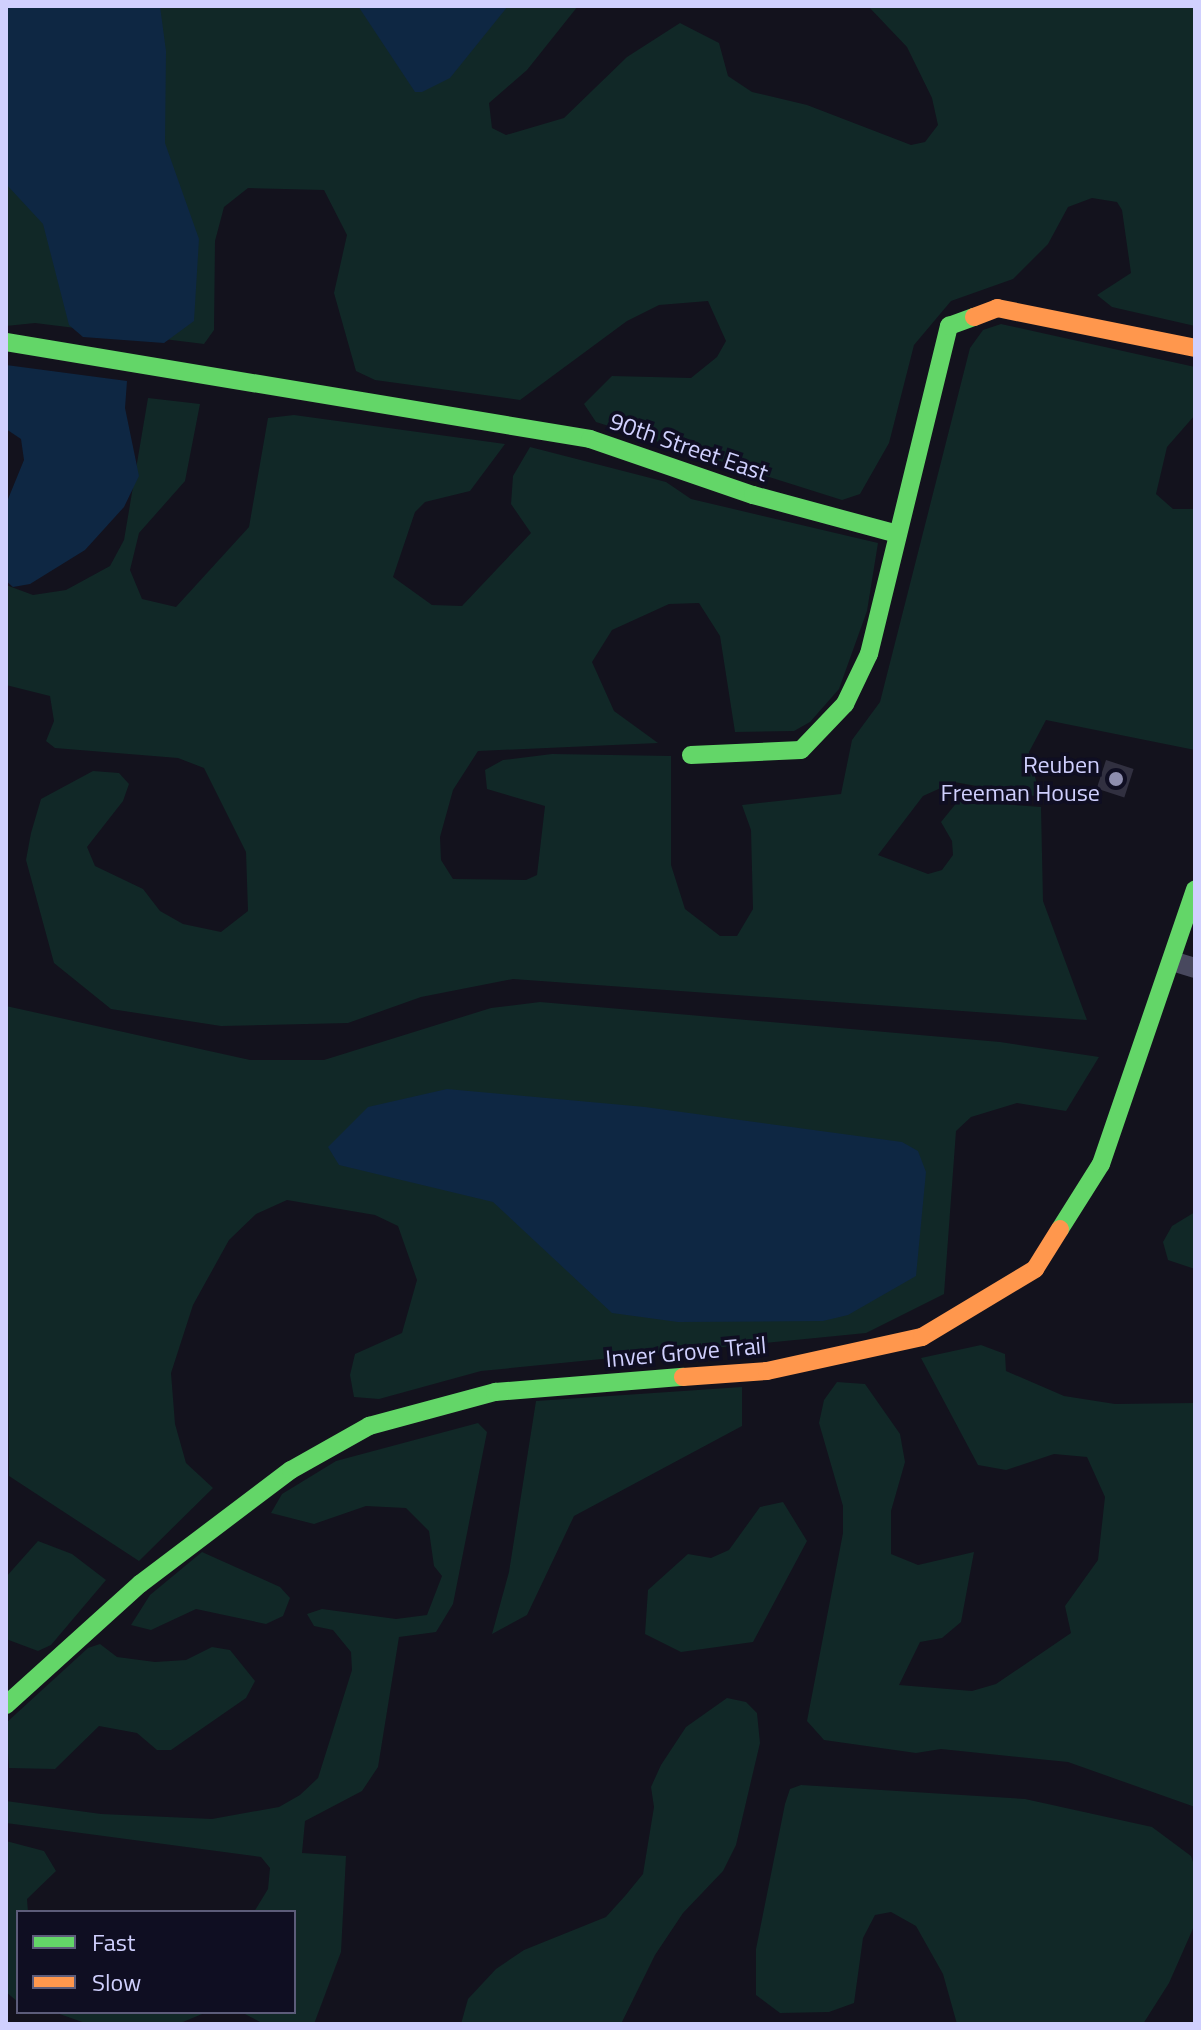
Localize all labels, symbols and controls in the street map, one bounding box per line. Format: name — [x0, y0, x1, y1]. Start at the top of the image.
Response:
street label: 90th Street East — [606, 406, 772, 488]
place label: Reuben Freeman House — [941, 751, 1100, 807]
marker: Reuben Freeman House — [1107, 770, 1125, 788]
street label: Inver Grove Trail — [604, 1331, 768, 1373]
legend — [16, 1910, 296, 2014]
text: Fast — [92, 1924, 135, 1960]
text: Slow — [92, 1964, 141, 2000]

